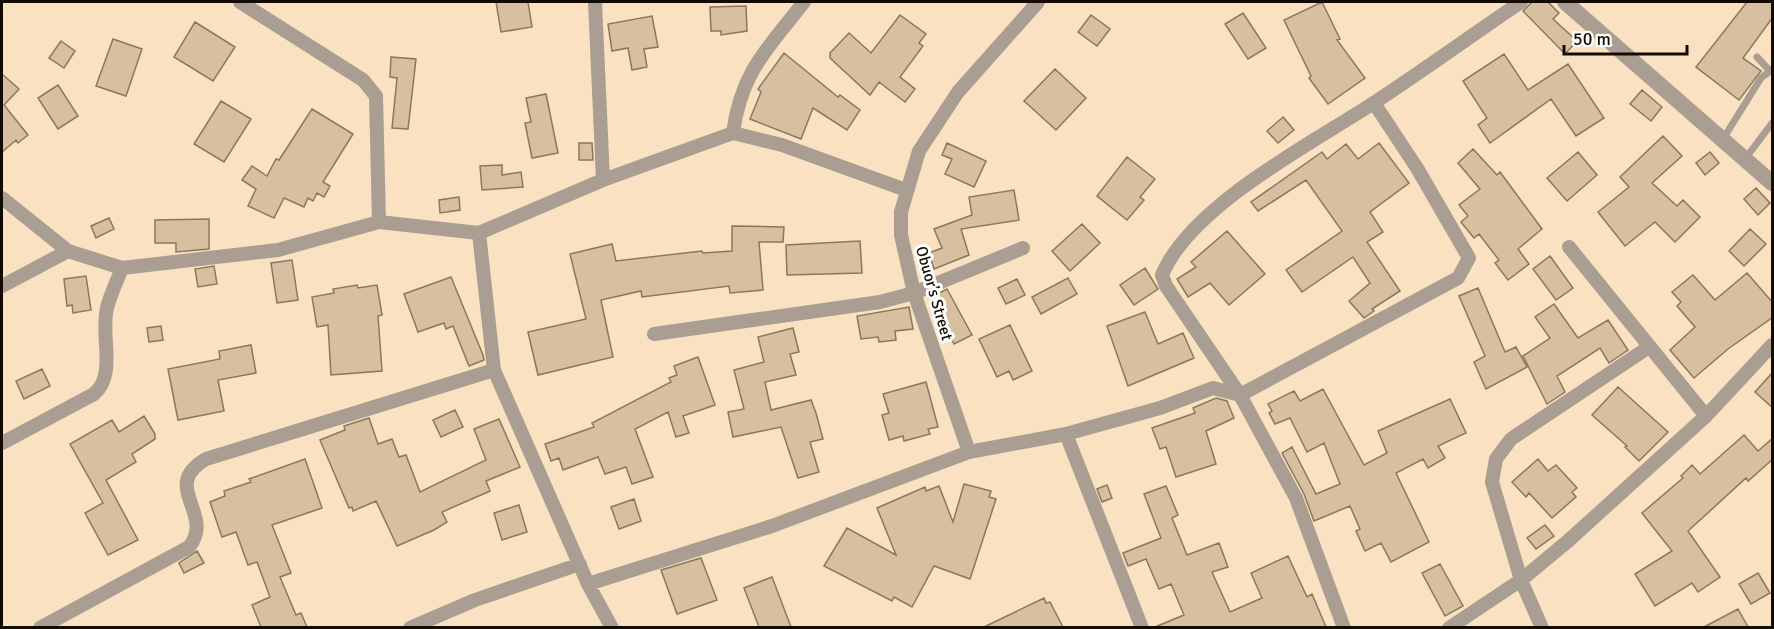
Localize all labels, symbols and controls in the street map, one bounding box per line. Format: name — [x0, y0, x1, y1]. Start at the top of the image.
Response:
scale bar — [1564, 18, 1687, 56]
text: 50 m — [1573, 28, 1611, 50]
street label: Obuor’s Street — [911, 244, 957, 343]

